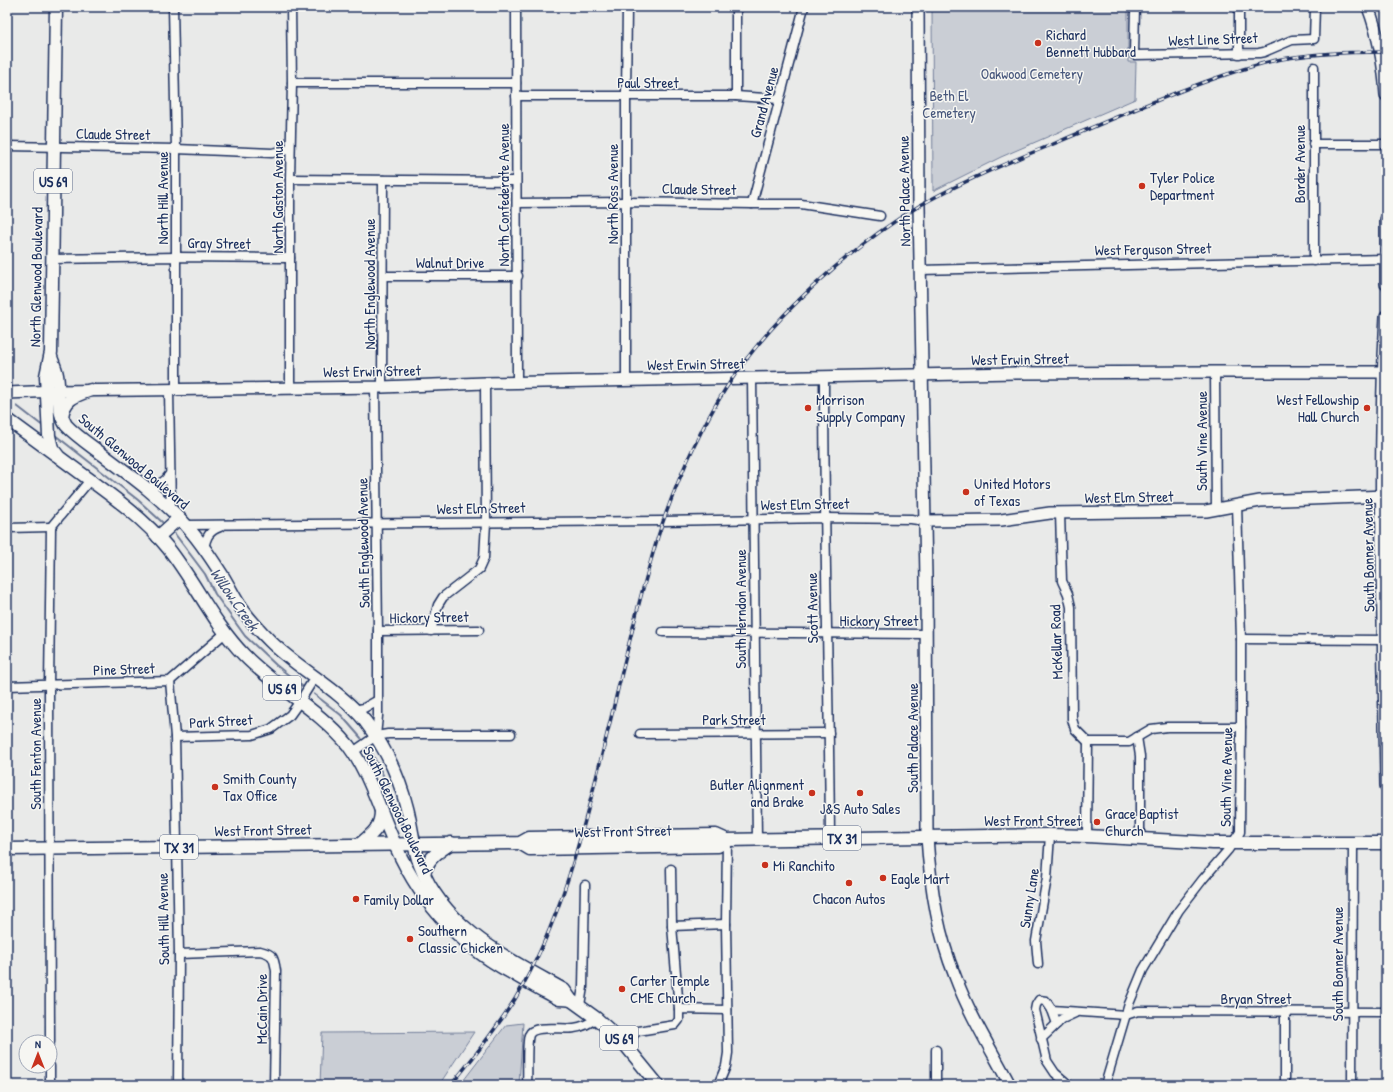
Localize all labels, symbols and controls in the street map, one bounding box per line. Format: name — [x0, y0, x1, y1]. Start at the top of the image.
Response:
place label: Richard Bennett Hubbard — [1046, 24, 1136, 62]
street label: West Line Street — [1168, 27, 1259, 51]
marker: Richard Bennett Hubbard — [1033, 38, 1043, 48]
park label: Oakwood Cemetery — [981, 63, 1083, 84]
street label: Grand Avenue — [744, 64, 784, 140]
street label: Paul Street — [617, 72, 680, 93]
park label: Beth El Cemetery — [922, 85, 976, 123]
street label: Claude Street — [76, 123, 151, 145]
street label: North Confederate Avenue — [493, 123, 514, 267]
street label: Border Avenue — [1289, 125, 1310, 203]
street label: North Palace Avenue — [893, 135, 915, 247]
street label: North Gaston Avenue — [267, 140, 288, 254]
street label: North Ross Avenue — [602, 144, 623, 244]
street label: North Hill Avenue — [152, 151, 173, 245]
place label: Tyler Police Department — [1150, 167, 1215, 205]
road number: US 69 — [34, 169, 72, 193]
street label: Claude Street — [662, 178, 737, 200]
marker: Tyler Police Department — [1137, 181, 1147, 191]
street label: North Glenwood Boulevard — [24, 207, 48, 347]
street label: North Englewood Avenue — [359, 218, 380, 350]
street label: Gray Street — [187, 232, 252, 254]
street label: West Ferguson Street — [1095, 237, 1212, 261]
street label: Walnut Drive — [416, 252, 484, 273]
street label: West Erwin Street — [971, 348, 1070, 370]
street label: West Erwin Street — [647, 353, 746, 375]
street label: West Erwin Street — [323, 360, 422, 382]
place label: Morrison Supply Company — [816, 389, 905, 427]
place label: West Fellowship Hall Church — [1276, 389, 1360, 427]
street label: South Vine Avenue — [1191, 391, 1212, 491]
marker: Morrison Supply Company — [803, 403, 813, 413]
marker: West Fellowship Hall Church — [1362, 403, 1372, 413]
street label: South Glenwood Boulevard — [74, 408, 194, 514]
place label: United Motors of Texas — [974, 473, 1051, 511]
street label: South Englewood Avenue — [351, 478, 375, 608]
street label: West Elm Street — [1084, 486, 1174, 508]
marker: United Motors of Texas — [961, 487, 971, 497]
street label: West Elm Street — [760, 493, 850, 515]
street label: West Elm Street — [436, 497, 526, 519]
street label: South Bonner Avenue — [1357, 498, 1379, 612]
street label: South Herndon Avenue — [730, 549, 751, 669]
water label: Willow Creek — [205, 563, 265, 636]
street label: Scott Avenue — [801, 573, 823, 643]
street label: McKellar Road — [1044, 604, 1068, 680]
street label: Hickory Street — [389, 606, 469, 628]
street label: Hickory Street — [840, 610, 919, 631]
street label: Pine Street — [93, 657, 156, 681]
road number: US 69 — [263, 676, 301, 700]
street label: South Palace Avenue — [902, 683, 923, 793]
street label: South Fenton Avenue — [25, 698, 46, 810]
street label: Park Street — [189, 709, 254, 733]
street label: Park Street — [702, 709, 767, 730]
street label: South Vine Avenue — [1215, 727, 1237, 827]
street label: South Glenwood Boulevard — [358, 743, 438, 877]
place label: Smith County Tax Office — [223, 768, 297, 806]
place label: Butler Alignment and Brake — [710, 774, 805, 812]
marker: Smith County Tax Office — [210, 782, 220, 792]
marker: Butler Alignment and Brake — [807, 788, 817, 798]
marker: J&S Auto Sales — [855, 788, 865, 798]
place label: J&S Auto Sales — [820, 798, 900, 819]
place label: Grace Baptist Church — [1105, 803, 1179, 841]
street label: West Front Street — [984, 810, 1083, 831]
marker: Grace Baptist Church — [1092, 817, 1102, 827]
street label: West Front Street — [214, 819, 313, 841]
street label: West Front Street — [574, 820, 673, 842]
road number: TX 31 — [823, 826, 861, 850]
road number: TX 31 — [160, 835, 198, 859]
place label: Mi Ranchito — [773, 855, 835, 876]
marker: Mi Ranchito — [760, 860, 770, 870]
street label: Sunny Lane — [1014, 866, 1044, 929]
place label: Eagle Mart — [891, 868, 950, 889]
street label: South Hill Avenue — [152, 873, 174, 965]
marker: Eagle Mart — [878, 873, 888, 883]
marker: Chacon Autos — [844, 878, 854, 888]
place label: Chacon Autos — [813, 888, 886, 909]
place label: Family Dollar — [363, 889, 434, 910]
marker: Family Dollar — [351, 894, 361, 904]
street label: South Bonner Avenue — [1327, 907, 1348, 1021]
place label: Southern Classic Chicken — [418, 920, 503, 958]
marker: Southern Classic Chicken — [405, 934, 415, 944]
place label: Carter Temple CME Church — [630, 970, 710, 1008]
street label: McCain Drive — [251, 974, 272, 1044]
marker: Carter Temple CME Church — [617, 984, 627, 994]
street label: Bryan Street — [1221, 988, 1292, 1009]
road number: US 69 — [600, 1026, 638, 1050]
north arrow — [18, 1034, 58, 1074]
text: N — [35, 1037, 41, 1051]

